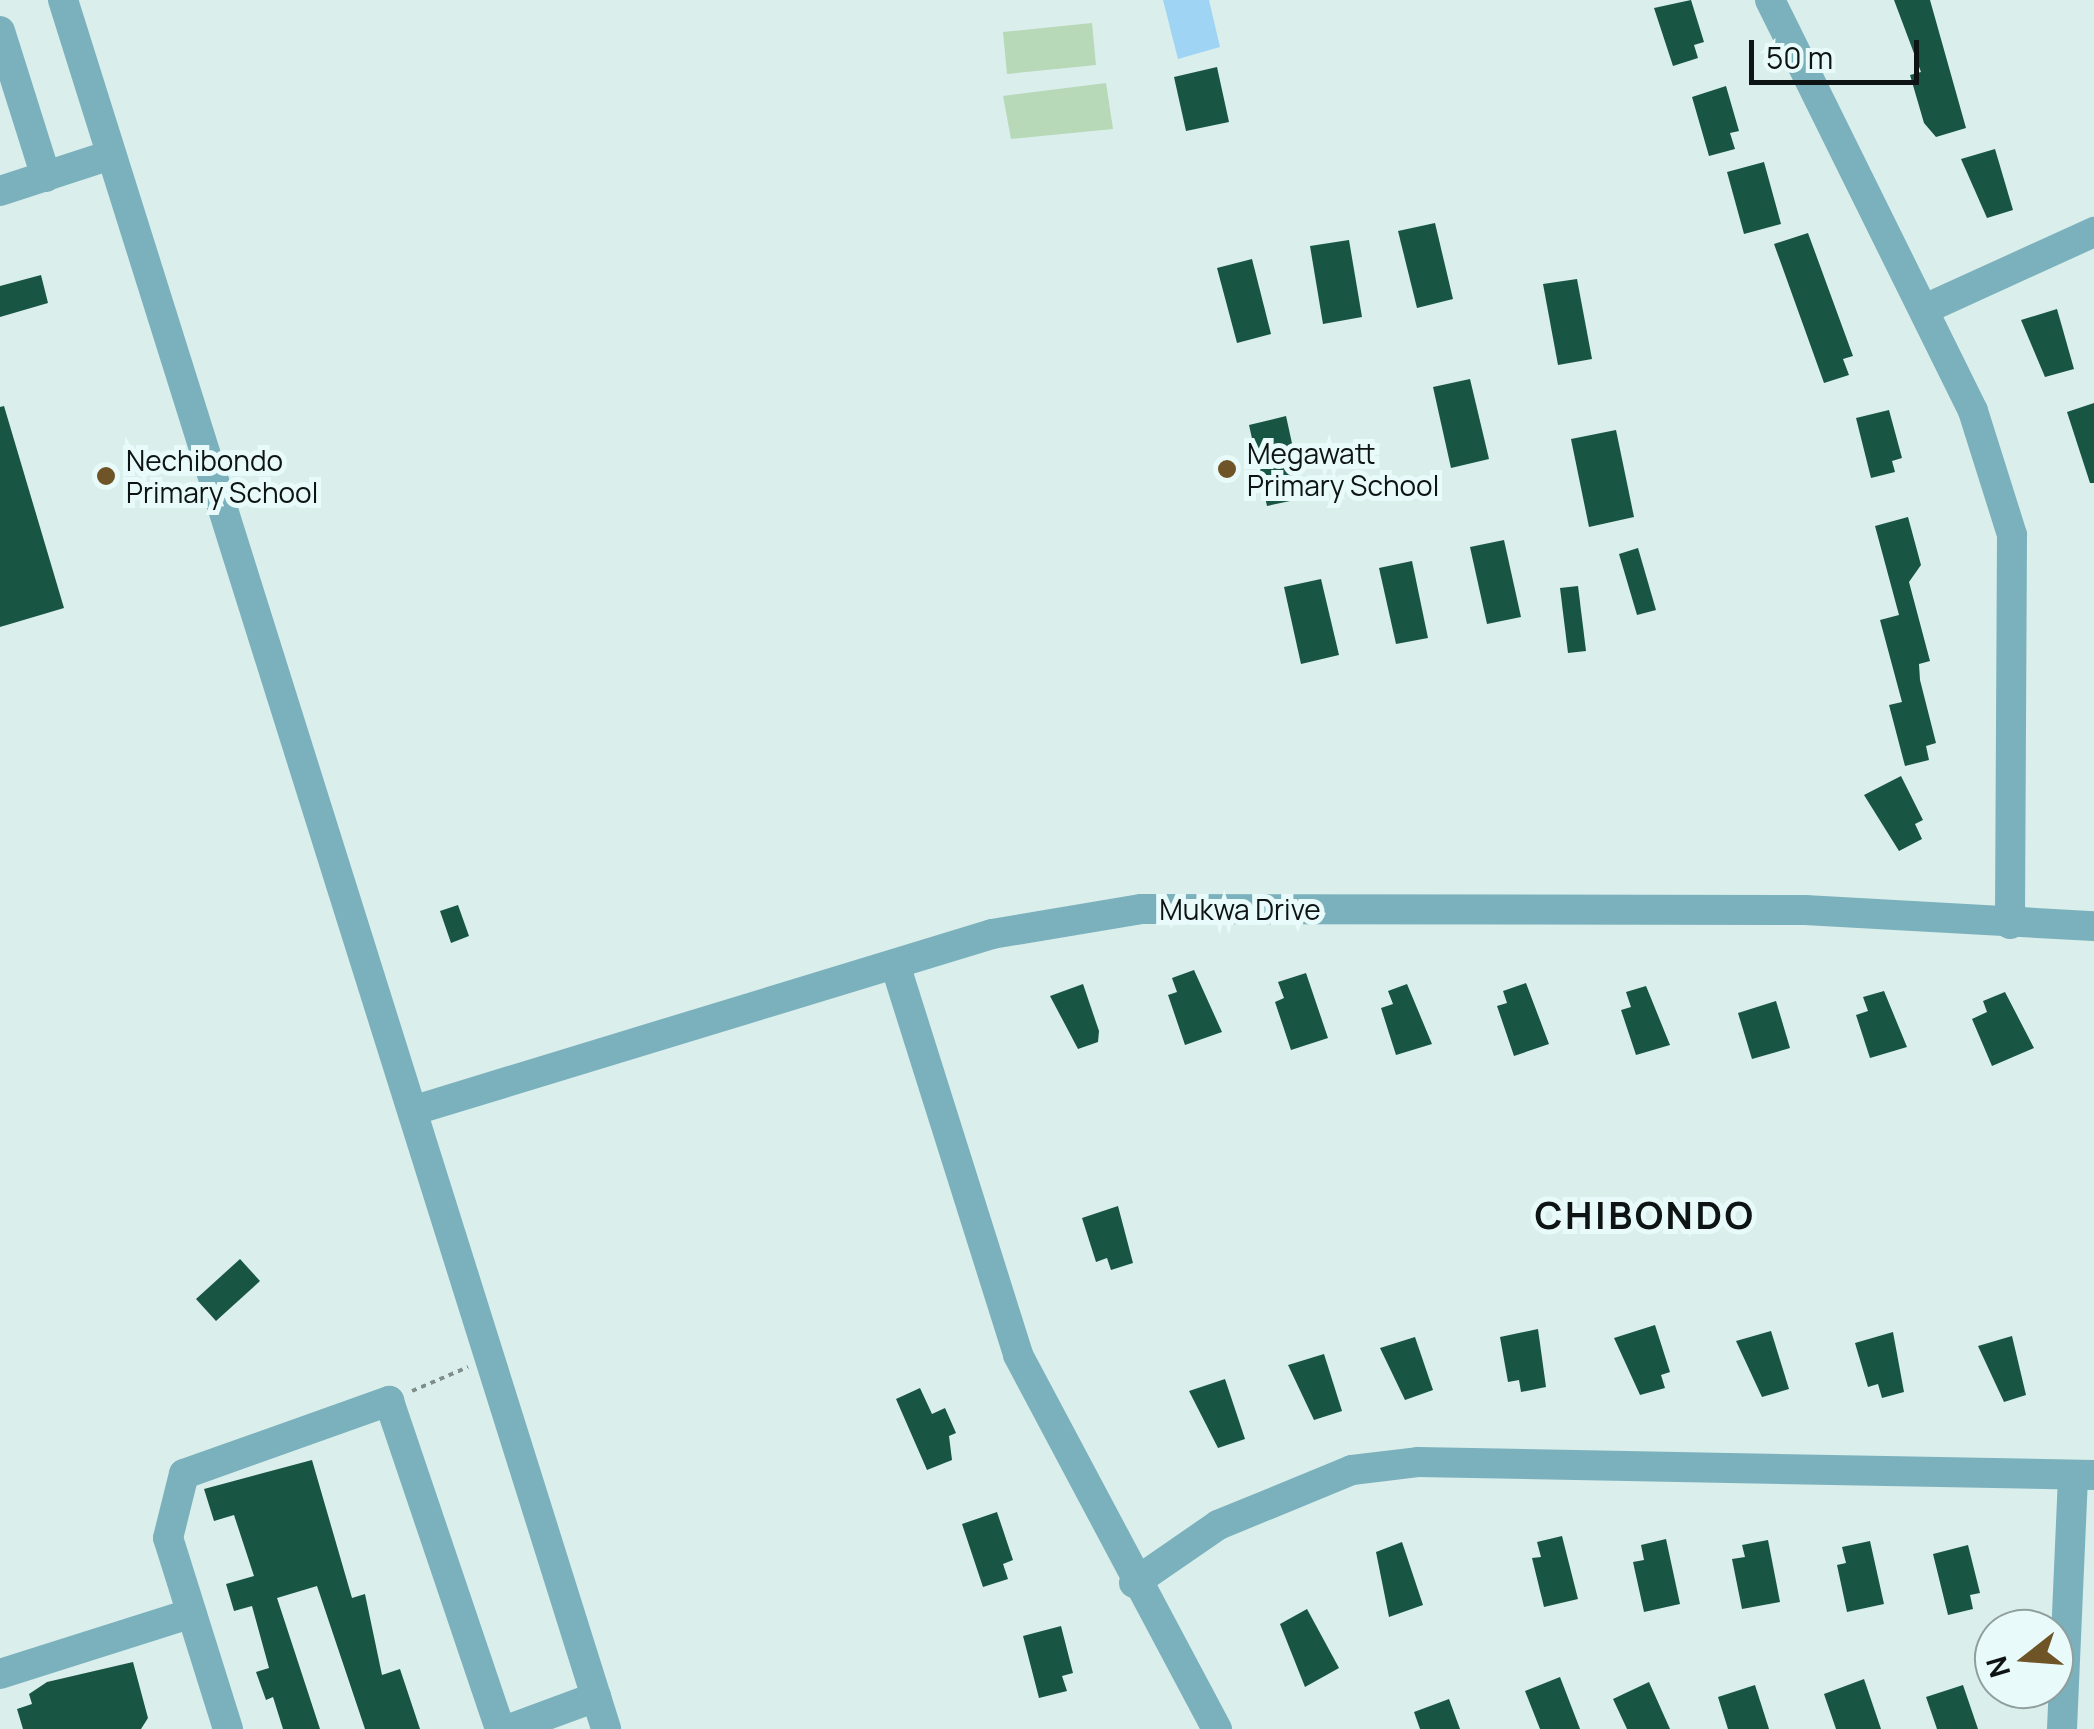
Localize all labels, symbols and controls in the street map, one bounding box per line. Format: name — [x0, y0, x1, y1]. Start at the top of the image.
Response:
scale bar — [1754, 20, 1924, 82]
text: 50 m — [1766, 37, 1833, 78]
place label: Megawatt Primary School — [1247, 436, 1439, 502]
place label: Nechibondo Primary School — [126, 443, 318, 509]
marker: Megawatt Primary School — [1216, 458, 1238, 480]
marker: Nechibondo Primary School — [95, 465, 117, 487]
street label: Mukwa Drive — [1159, 892, 1321, 926]
district label: CHIBONDO — [1535, 1192, 1755, 1238]
north arrow — [1974, 1609, 2074, 1709]
text: N — [1976, 1652, 2018, 1682]

